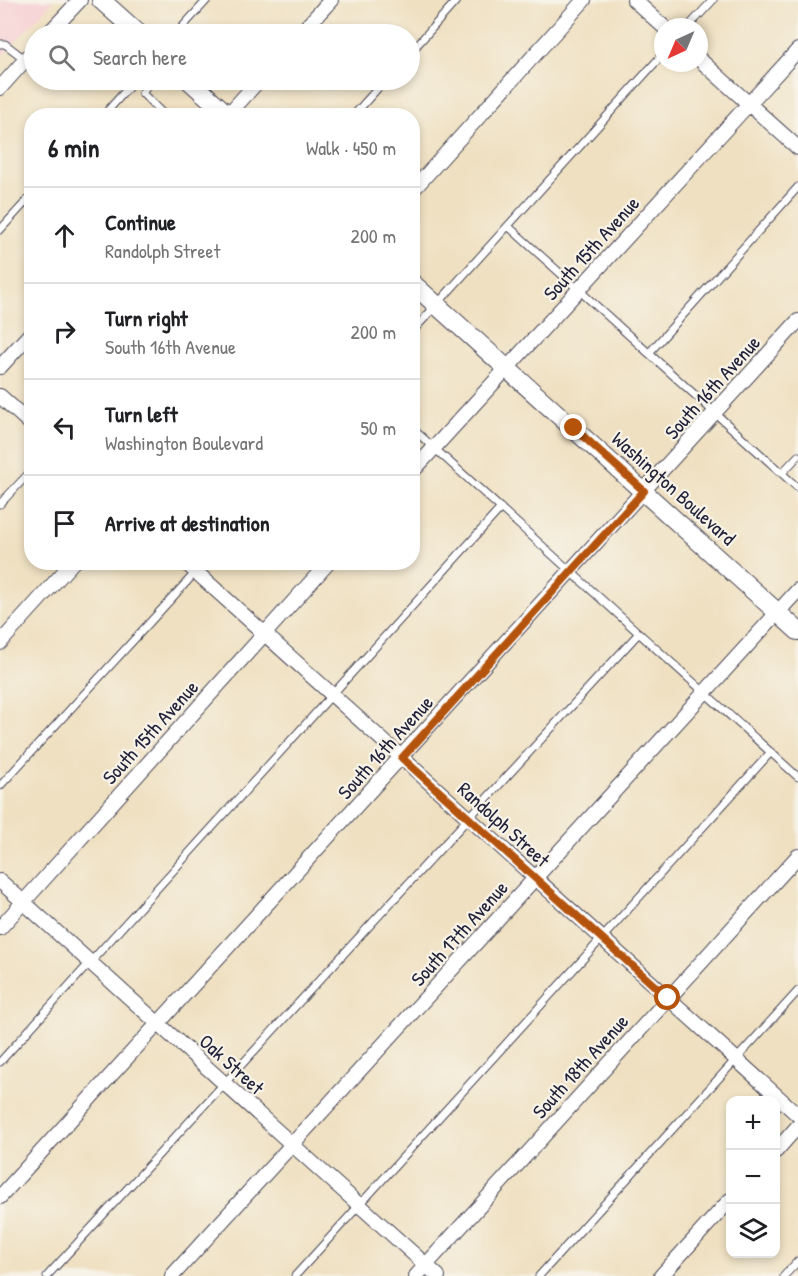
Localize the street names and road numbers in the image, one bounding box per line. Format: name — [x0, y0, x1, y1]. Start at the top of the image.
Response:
street label: South 15th Avenue — [537, 190, 645, 306]
street label: South 16th Avenue — [658, 329, 766, 445]
street label: Washington Boulevard — [606, 425, 742, 551]
street label: South 15th Avenue — [96, 674, 204, 790]
street label: South 16th Avenue — [331, 689, 439, 805]
street label: Randolph Street — [452, 775, 557, 873]
street label: South 17th Avenue — [405, 875, 514, 991]
street label: South 18th Avenue — [526, 1008, 634, 1124]
street label: Oak Street — [194, 1028, 271, 1101]

